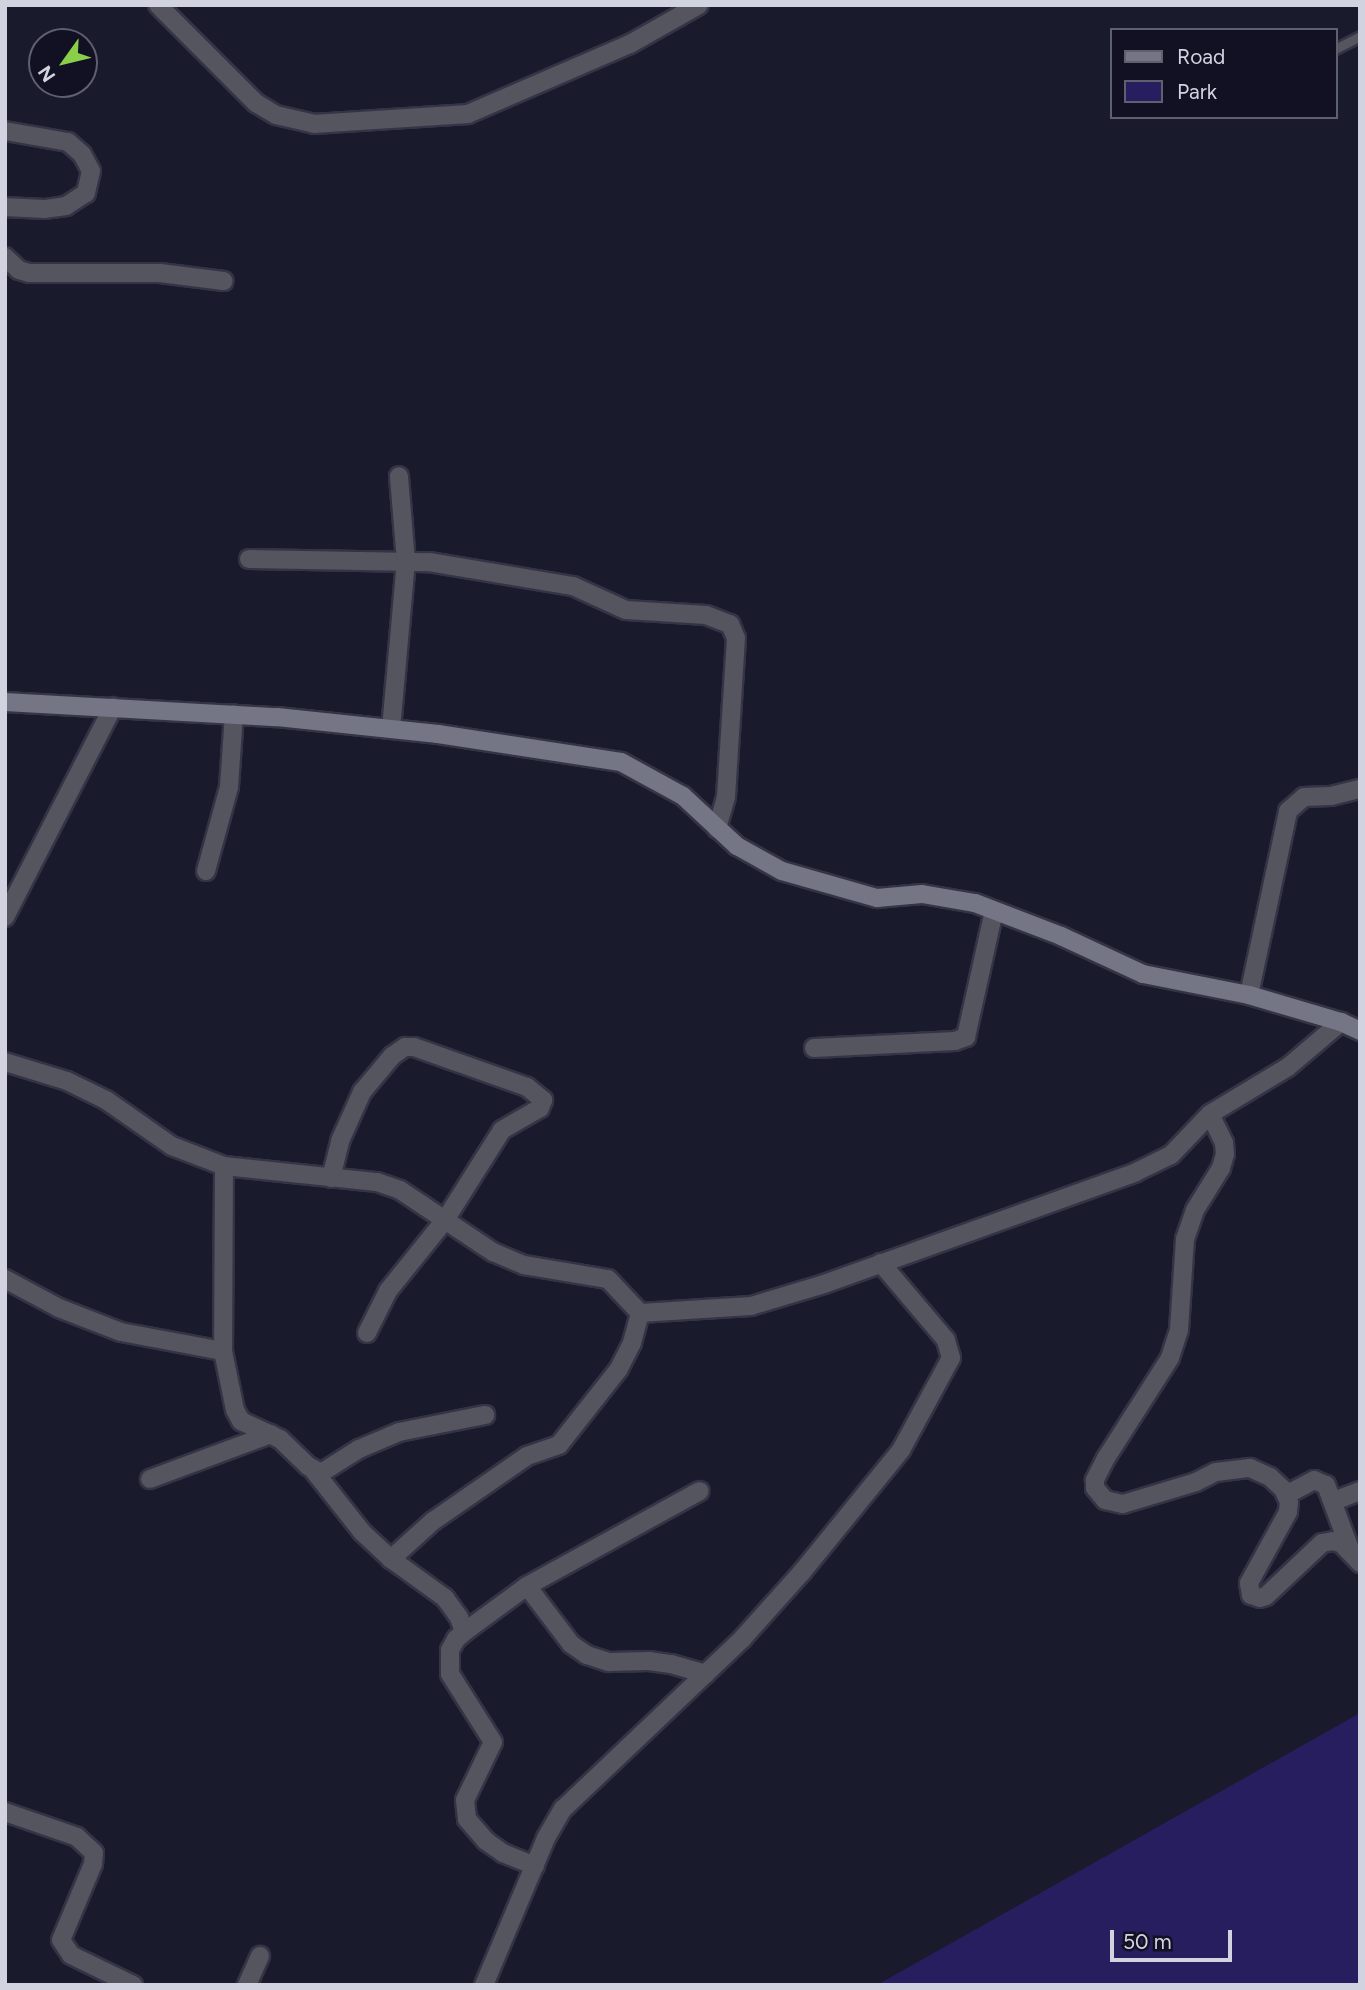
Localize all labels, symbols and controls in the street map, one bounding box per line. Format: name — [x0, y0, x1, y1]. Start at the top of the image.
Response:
north arrow — [28, 28, 98, 98]
legend — [1110, 28, 1337, 119]
text: Road — [1177, 44, 1225, 69]
text: N — [33, 61, 60, 86]
text: Park — [1177, 79, 1217, 104]
scale bar — [1113, 1916, 1236, 1960]
text: 50 m — [1123, 1929, 1172, 1954]

